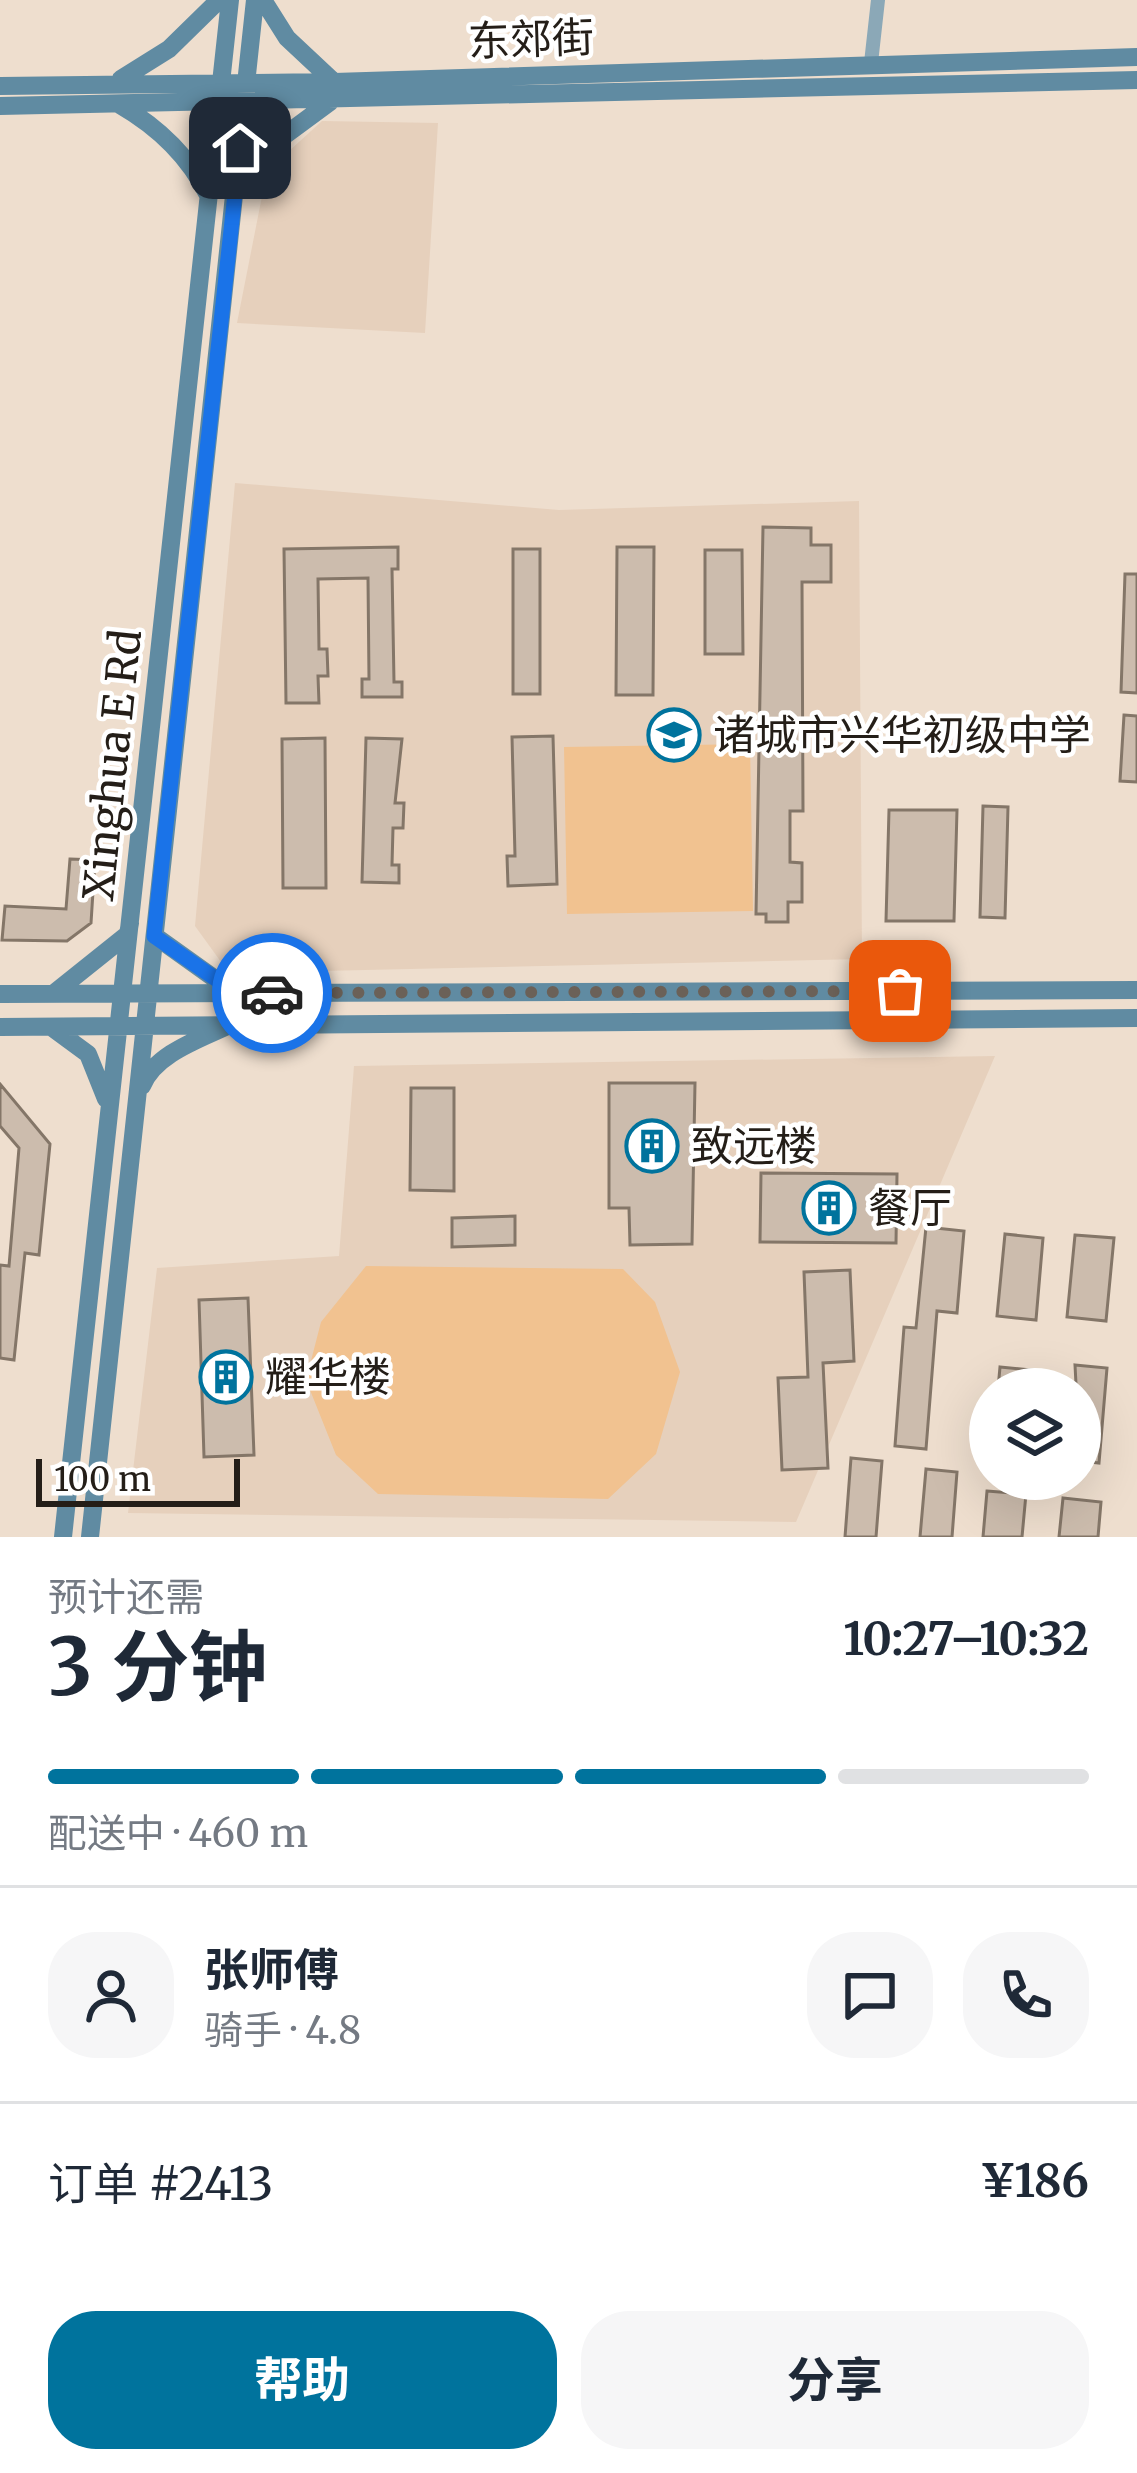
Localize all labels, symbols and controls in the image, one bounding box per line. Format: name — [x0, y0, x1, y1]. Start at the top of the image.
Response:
street label: 东郊街 — [467, 11, 595, 67]
pin — [189, 97, 291, 199]
icon: home — [207, 115, 273, 181]
street label: Xinghua E Rd — [72, 627, 153, 903]
school or university icon: 诸城市兴华初级中学 — [646, 707, 702, 763]
place label: 诸城市兴华初级中学 — [713, 709, 1091, 761]
courier — [212, 933, 332, 1053]
pin — [849, 940, 951, 1042]
icon: bag — [867, 958, 933, 1024]
icon: car — [239, 960, 305, 1026]
building icon: 致远楼 — [624, 1118, 680, 1174]
place label: 致远楼 — [691, 1120, 817, 1172]
building icon: 餐厅 — [801, 1180, 857, 1236]
place label: 餐厅 — [868, 1182, 952, 1234]
building icon: 耀华楼 — [198, 1349, 254, 1405]
place label: 耀华楼 — [265, 1351, 391, 1403]
map controls — [969, 1368, 1101, 1500]
button: layers — [969, 1368, 1101, 1500]
scale bar — [36, 1453, 240, 1506]
text: 100 m — [54, 1459, 151, 1500]
text: 预计还需 — [48, 1573, 204, 1622]
text: 10:27–10:32 — [843, 1611, 1089, 1667]
text: 3 分钟 — [48, 1618, 267, 1716]
text: 配送中 · 460 m — [48, 1809, 308, 1858]
button: person — [48, 1932, 174, 2058]
button: chat — [807, 1932, 933, 2058]
button: phone — [963, 1932, 1089, 2058]
text: 张师傅 — [204, 1942, 339, 1998]
text: 骑手 · 4.8 — [204, 2006, 361, 2055]
text: ¥186 — [980, 2153, 1089, 2209]
text: 订单 #2413 — [48, 2156, 273, 2212]
button: 帮助 — [48, 2311, 557, 2449]
button: 分享 — [581, 2311, 1089, 2449]

